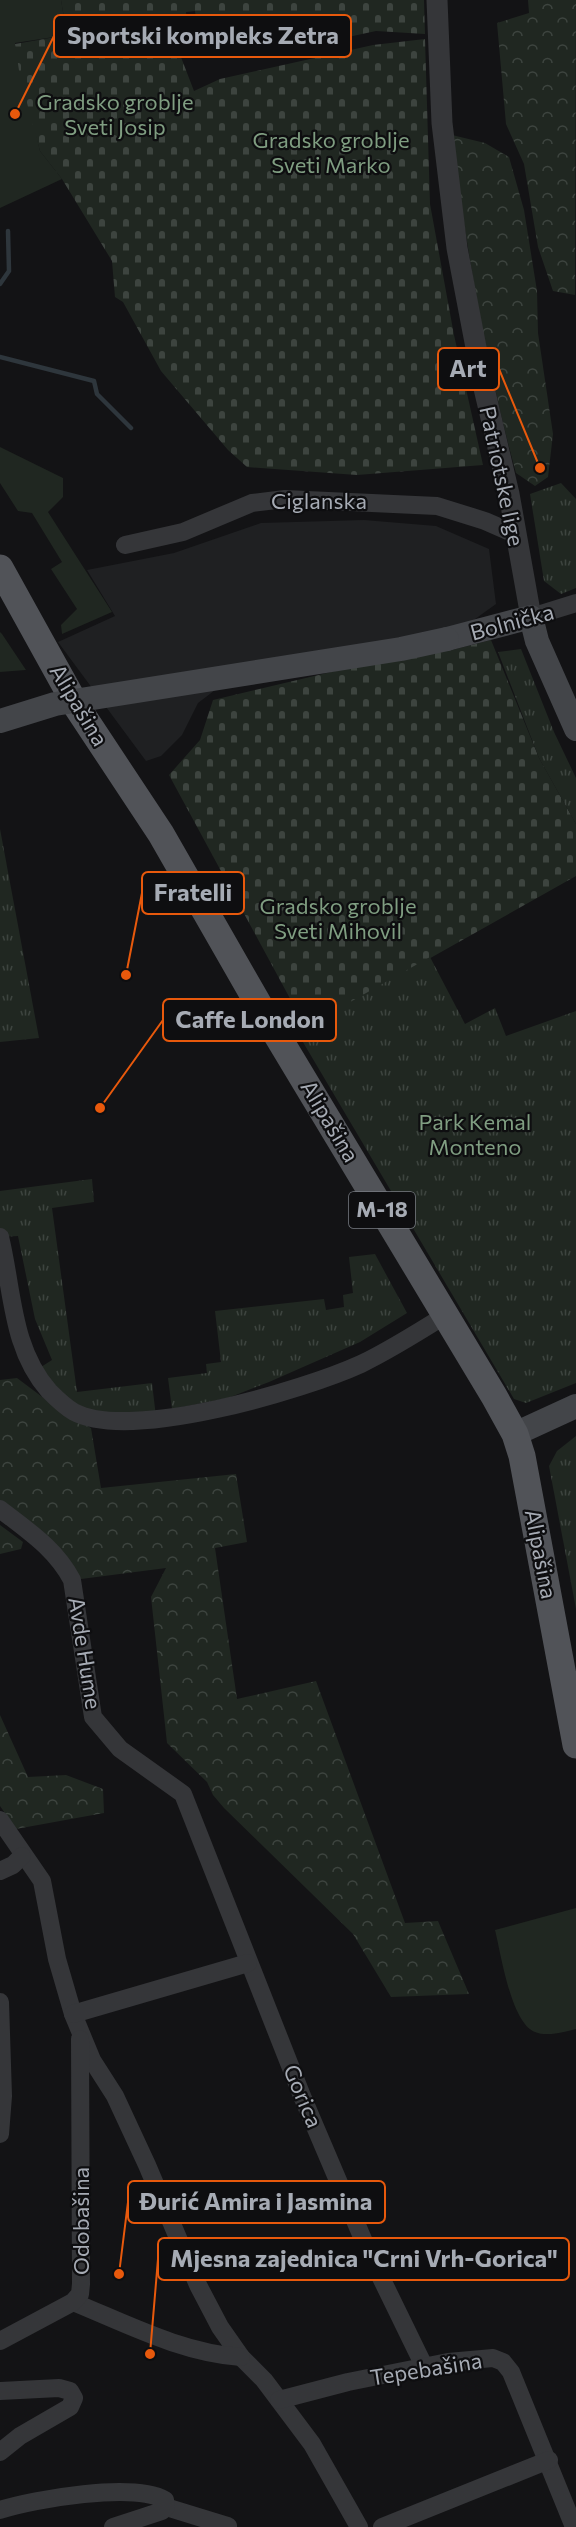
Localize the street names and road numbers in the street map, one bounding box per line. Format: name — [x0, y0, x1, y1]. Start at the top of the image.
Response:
street label: Patriotske lige — [474, 403, 531, 548]
street label: Ciglanska — [271, 487, 367, 514]
street label: Bolnička — [467, 597, 557, 646]
street label: Alipašina — [44, 659, 114, 751]
street label: Alipašina — [295, 1075, 365, 1167]
road number: M-18 — [349, 1192, 415, 1228]
street label: Alipašina — [520, 1507, 563, 1601]
street label: Avde Hume — [63, 1595, 108, 1711]
street label: Gorica — [278, 2060, 329, 2132]
street label: Odobašina — [67, 2167, 94, 2275]
street label: Tepebašina — [368, 2346, 484, 2391]

